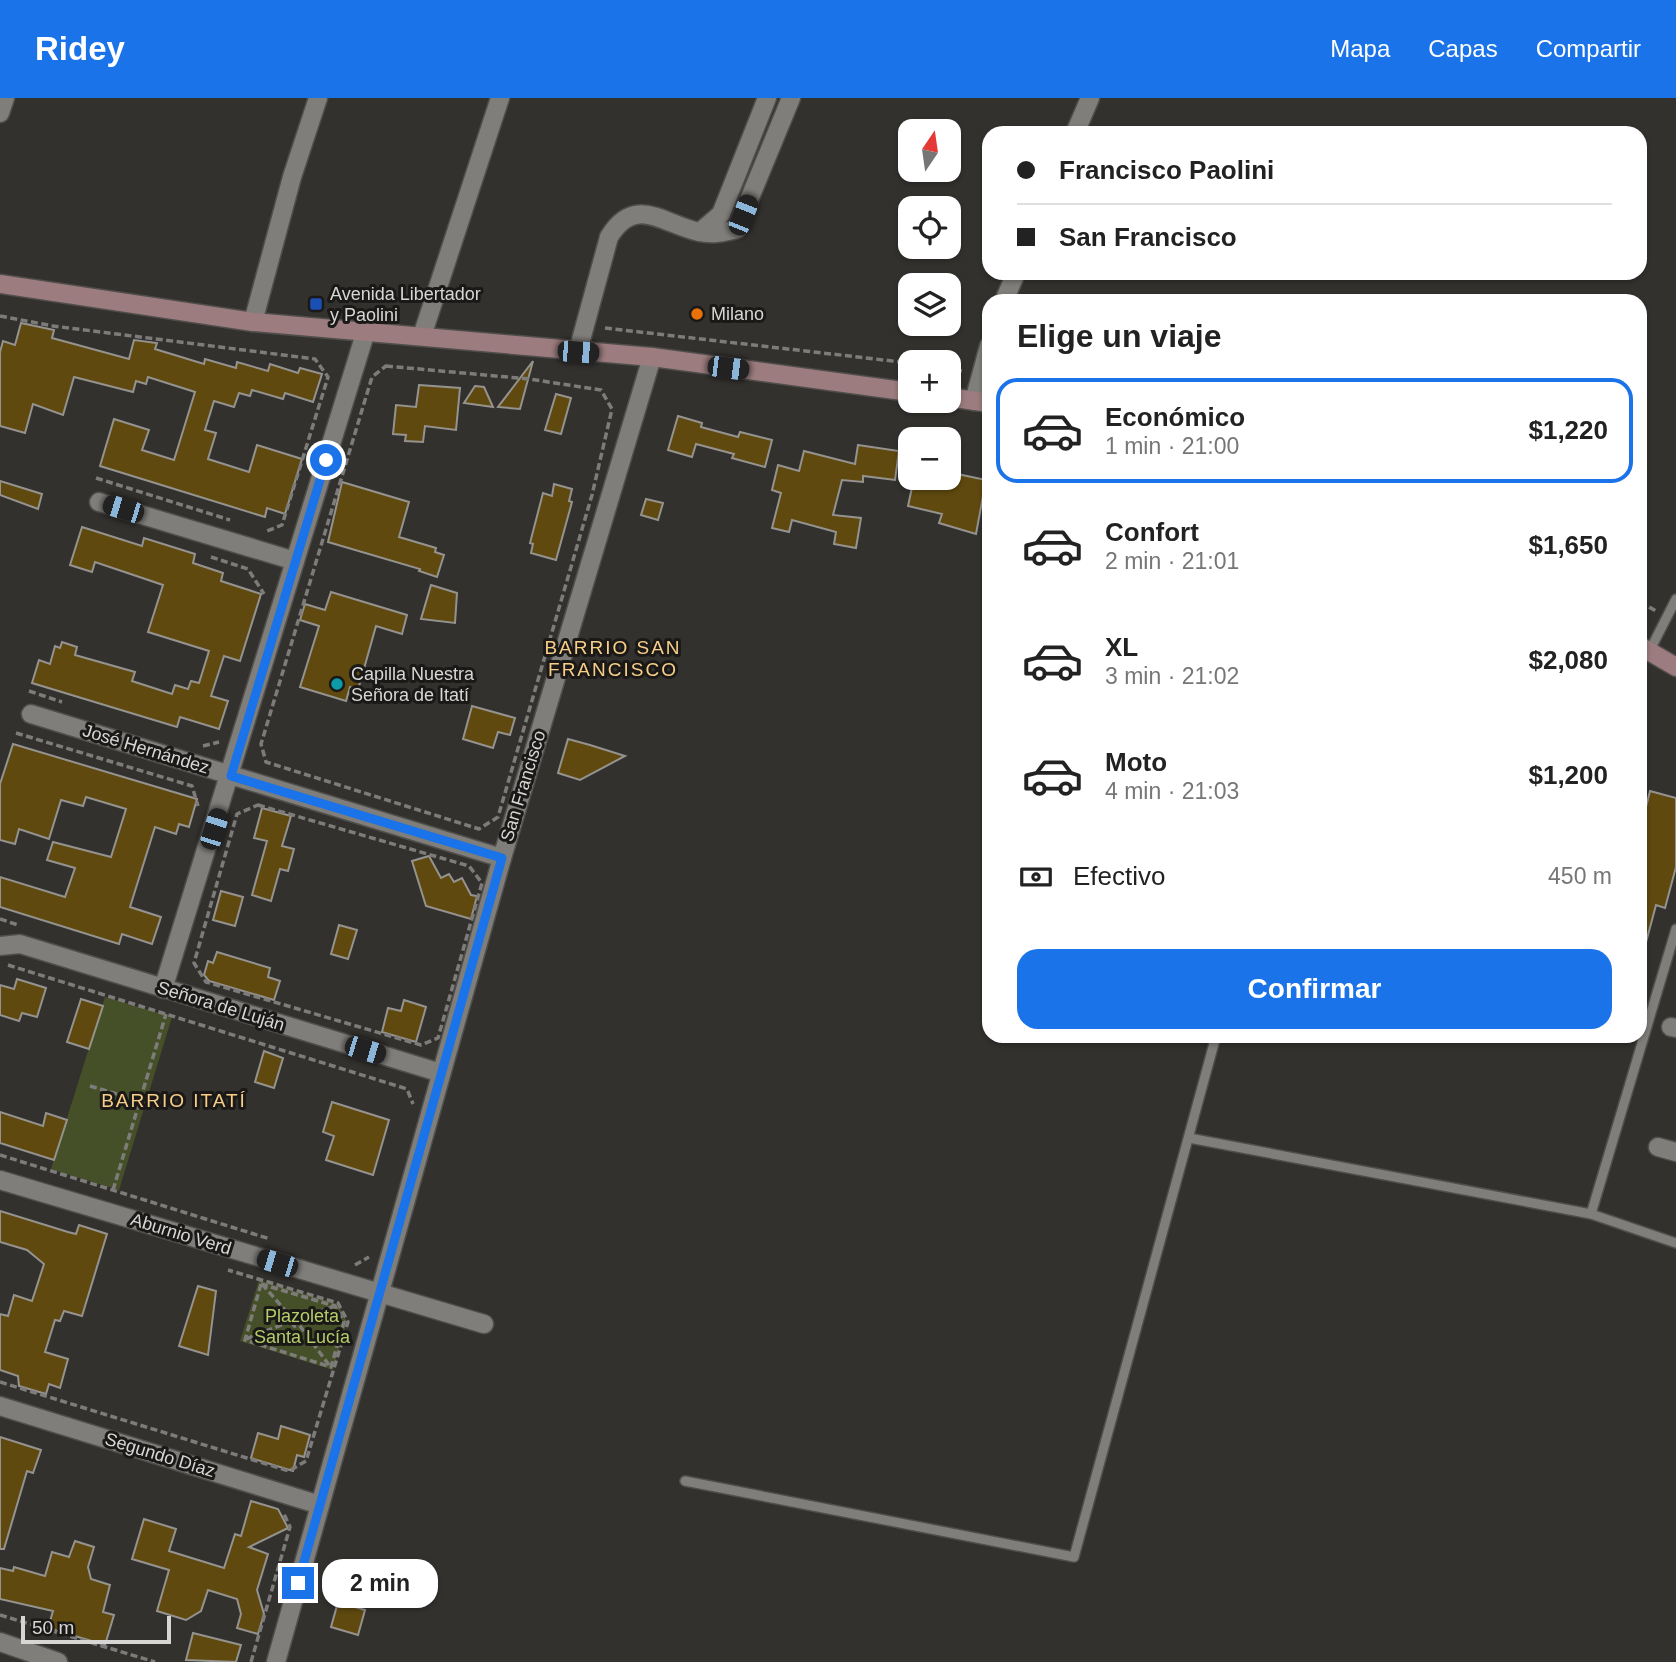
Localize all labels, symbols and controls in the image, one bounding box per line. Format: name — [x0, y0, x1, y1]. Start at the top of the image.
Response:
text: Ridey — [35, 30, 125, 67]
text: Mapa — [1330, 35, 1390, 62]
text: Capas — [1428, 35, 1498, 62]
text: Compartir — [1536, 35, 1641, 62]
north arrow — [898, 119, 961, 182]
map controls — [898, 119, 961, 490]
text: Francisco Paolini — [1059, 155, 1274, 185]
car — [726, 192, 761, 238]
button: locate — [898, 196, 961, 259]
text: San Francisco — [1059, 222, 1237, 252]
button: layers — [898, 273, 961, 336]
place label: Avenida Libertador y Paolini — [330, 284, 481, 325]
marker: Avenida Libertador y Paolini — [308, 296, 324, 312]
place label: Milano — [711, 304, 764, 324]
marker: Milano — [689, 306, 705, 322]
text: Elige un viaje — [1017, 318, 1222, 354]
car — [557, 340, 600, 364]
button: + — [898, 350, 961, 413]
car — [706, 355, 751, 381]
icon: car — [1021, 399, 1084, 462]
text: Económico — [1105, 402, 1245, 432]
text: $1,220 — [1528, 415, 1608, 445]
button: − — [898, 427, 961, 490]
text: 1 min · 21:00 — [1105, 433, 1239, 459]
route start — [310, 444, 342, 476]
car — [100, 493, 147, 525]
icon: car — [1021, 514, 1084, 577]
text: Confort — [1105, 517, 1199, 547]
text: $1,650 — [1528, 530, 1608, 560]
text: 2 min · 21:01 — [1105, 548, 1239, 574]
icon: car — [1021, 629, 1084, 692]
text: XL — [1105, 632, 1138, 662]
district label: BARRIO SAN FRANCISCO — [544, 637, 682, 680]
text: $2,080 — [1528, 645, 1608, 675]
text: 3 min · 21:02 — [1105, 663, 1239, 689]
place label: Capilla Nuestra Señora de Itatí — [351, 664, 475, 705]
marker: Capilla Nuestra Señora de Itatí — [329, 676, 345, 692]
street label: José Hernández — [80, 720, 212, 778]
street label: San Francisco — [497, 728, 549, 844]
icon: car — [1021, 744, 1084, 807]
text: Moto — [1105, 747, 1167, 777]
text: $1,200 — [1528, 760, 1608, 790]
text: 4 min · 21:03 — [1105, 778, 1239, 804]
car — [198, 806, 231, 852]
icon: cash — [1017, 858, 1055, 896]
text: Efectivo — [1073, 861, 1166, 891]
text: 450 m — [1548, 863, 1612, 889]
button: Confirmar — [1017, 949, 1612, 1029]
street label: Señora de Luján — [155, 977, 287, 1035]
car — [342, 1034, 389, 1066]
district label: BARRIO ITATÍ — [101, 1090, 247, 1111]
street label: Aburnio Verd — [128, 1209, 234, 1259]
car — [254, 1247, 301, 1279]
park label: Plazoleta Santa Lucía — [254, 1306, 351, 1347]
street label: Segundo Díaz — [103, 1429, 217, 1481]
callout: 2 min — [322, 1558, 438, 1608]
route end — [282, 1567, 314, 1599]
text: 2 min — [350, 1570, 410, 1596]
scale bar — [21, 1613, 172, 1645]
text: 50 m — [32, 1617, 74, 1638]

